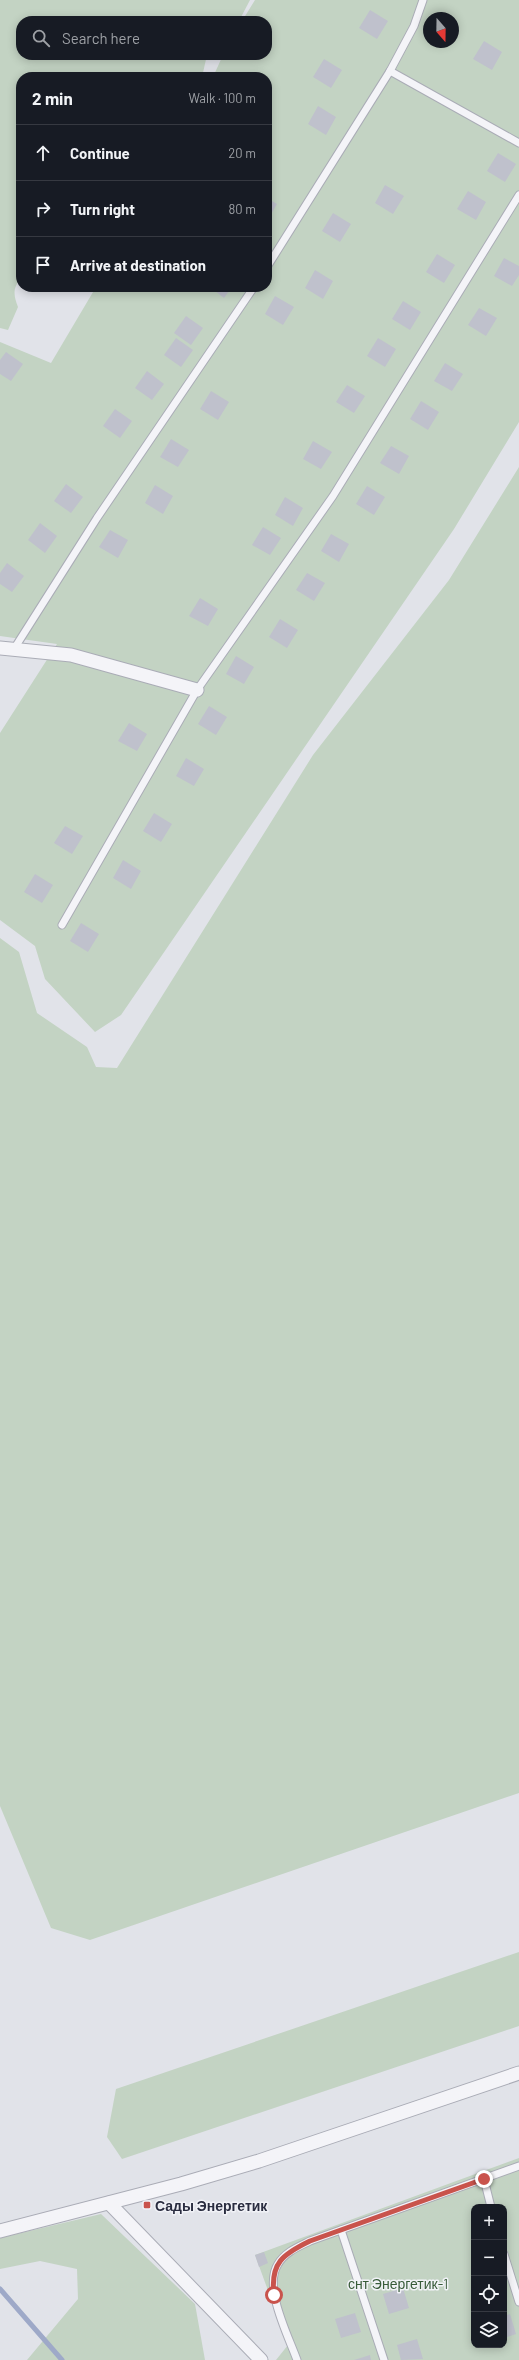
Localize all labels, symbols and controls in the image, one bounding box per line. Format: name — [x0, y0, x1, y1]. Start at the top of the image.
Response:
north arrow — [423, 12, 459, 48]
search box — [16, 16, 272, 60]
icon: search — [30, 27, 52, 49]
text: Search here — [62, 29, 140, 47]
text: 2 min — [32, 88, 73, 108]
text: Walk · 100 m — [189, 90, 256, 106]
icon: ahead — [32, 142, 54, 164]
text: Continue — [70, 144, 130, 162]
text: 20 m — [228, 145, 256, 161]
icon: right — [32, 198, 54, 220]
text: Turn right — [70, 200, 135, 218]
text: 80 m — [229, 201, 256, 217]
icon: arrive — [32, 254, 54, 276]
text: Arrive at destination — [70, 256, 206, 274]
route end — [475, 2170, 493, 2188]
place label: Сады Энергетик — [155, 2197, 268, 2214]
marker: Сады Энергетик — [142, 2200, 152, 2210]
map controls — [471, 2204, 507, 2348]
button: + — [471, 2204, 507, 2240]
button: − — [471, 2240, 507, 2276]
park label: снт Энергетик-1 — [348, 2275, 448, 2292]
button: locate — [471, 2276, 507, 2312]
route start — [265, 2286, 283, 2304]
button: layers — [471, 2312, 507, 2348]

